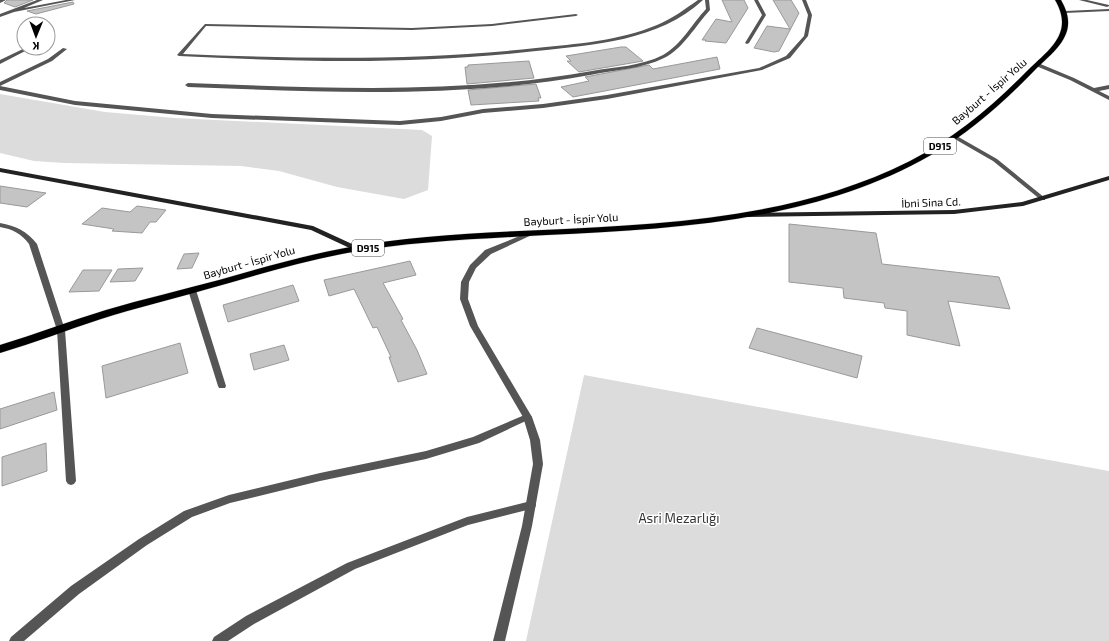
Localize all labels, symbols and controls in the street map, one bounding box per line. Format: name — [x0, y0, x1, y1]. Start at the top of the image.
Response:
north arrow — [16, 16, 56, 56]
text: K — [32, 40, 39, 53]
street label: Bayburt - İspir Yolu — [949, 55, 1029, 127]
road number: D915 — [924, 138, 956, 154]
street label: İbni Sina Cd. — [901, 194, 961, 210]
street label: Bayburt - İspir Yolu — [523, 210, 619, 228]
road number: D915 — [352, 240, 384, 256]
street label: Bayburt - İspir Yolu — [202, 243, 296, 281]
park label: Asri Mezarlığı — [639, 510, 719, 526]

